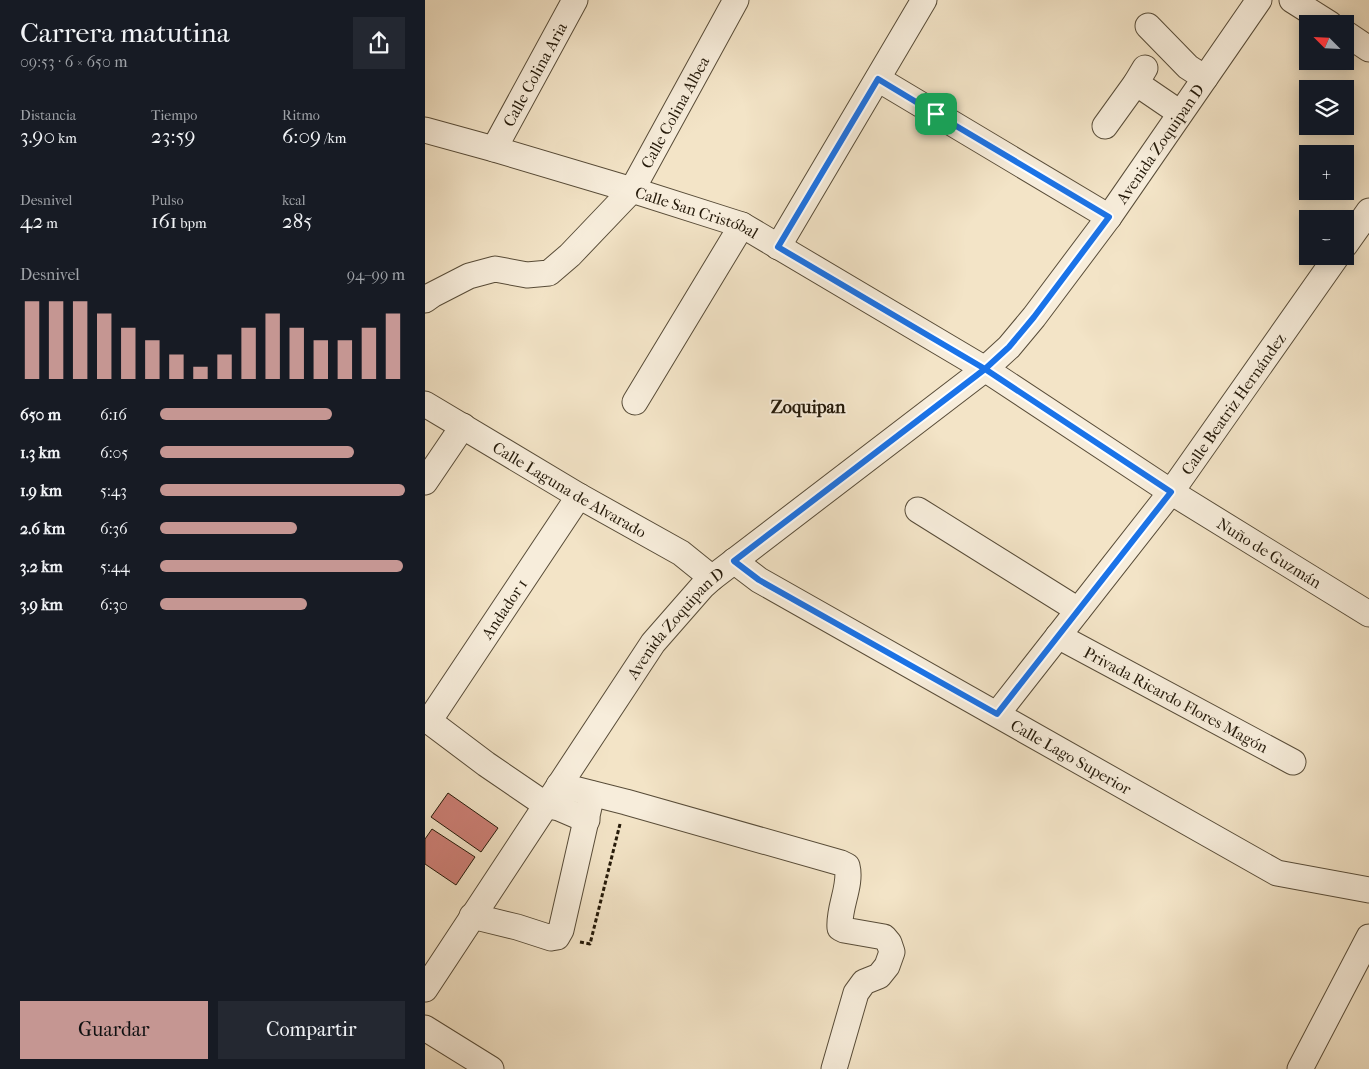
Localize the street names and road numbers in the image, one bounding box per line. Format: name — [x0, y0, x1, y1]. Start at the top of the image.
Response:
street label: Calle Colina Aria — [499, 19, 571, 130]
street label: Calle Colina Albea — [637, 53, 714, 172]
street label: Avenida Zoquipan D — [1112, 80, 1208, 208]
street label: Calle San Cristóbal — [633, 183, 762, 243]
street label: Calle Beatriz Hernández — [1177, 330, 1290, 478]
street label: Calle Laguna de Alvarado — [489, 438, 650, 542]
street label: Nuño de Guzmán — [1213, 514, 1325, 593]
street label: Avenida Zoquipan D — [622, 563, 728, 684]
street label: Andador 1 — [477, 575, 531, 644]
street label: Privada Ricardo Flores Magón — [1080, 643, 1272, 757]
street label: Calle Lago Superior — [1007, 715, 1135, 799]

